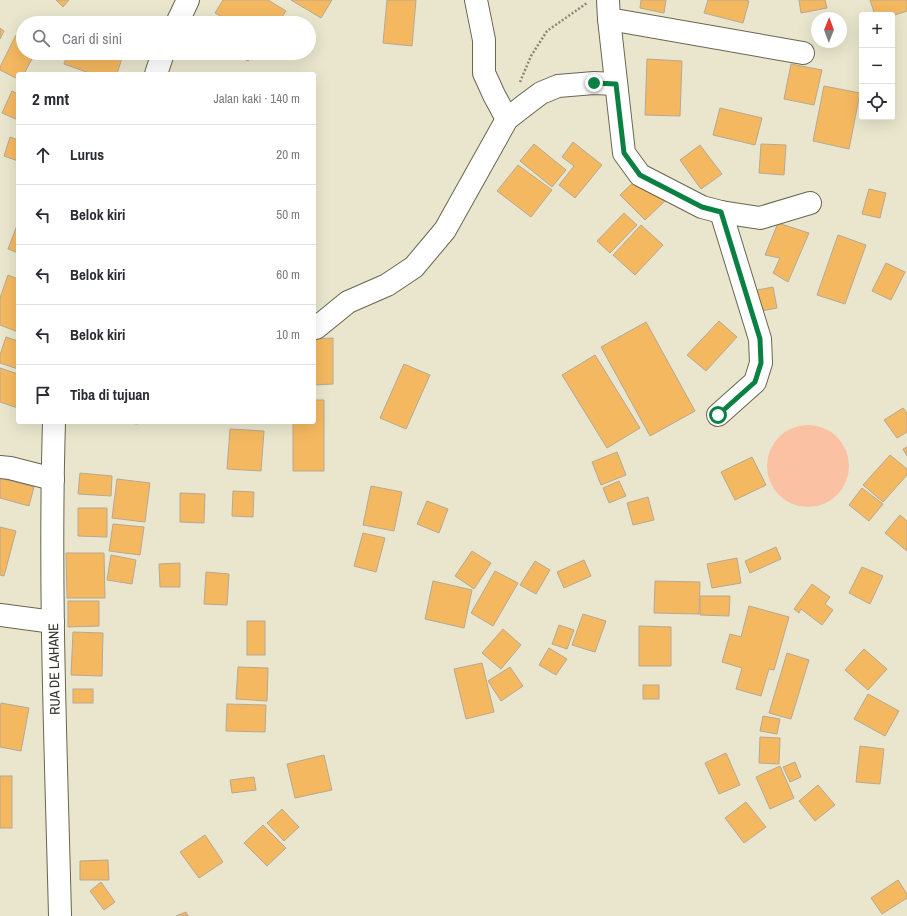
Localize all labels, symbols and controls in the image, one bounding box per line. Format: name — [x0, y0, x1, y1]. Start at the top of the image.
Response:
north arrow — [811, 12, 847, 48]
map controls — [859, 12, 895, 120]
button: + — [859, 12, 895, 48]
search box — [16, 16, 316, 60]
icon: search — [30, 27, 52, 49]
text: Cari di sini — [62, 28, 122, 49]
button: − — [859, 48, 895, 84]
route end — [585, 74, 603, 92]
button: locate — [859, 84, 895, 120]
text: 2 mnt — [32, 87, 69, 110]
text: Jalan kaki · 140 m — [213, 90, 300, 107]
icon: ahead — [32, 144, 54, 166]
text: Lurus — [70, 144, 104, 165]
text: 20 m — [276, 146, 300, 163]
icon: left — [32, 204, 54, 226]
text: Belok kiri — [70, 204, 125, 225]
text: 50 m — [276, 206, 300, 223]
icon: left — [32, 264, 54, 286]
text: Belok kiri — [70, 264, 125, 285]
text: 60 m — [276, 266, 300, 283]
icon: left — [32, 324, 54, 346]
text: Belok kiri — [70, 324, 125, 345]
text: 10 m — [276, 326, 300, 343]
icon: arrive — [32, 384, 54, 406]
text: Tiba di tujuan — [70, 384, 150, 405]
route start — [709, 406, 727, 424]
street label: RUA DE LAHANE — [44, 623, 64, 715]

